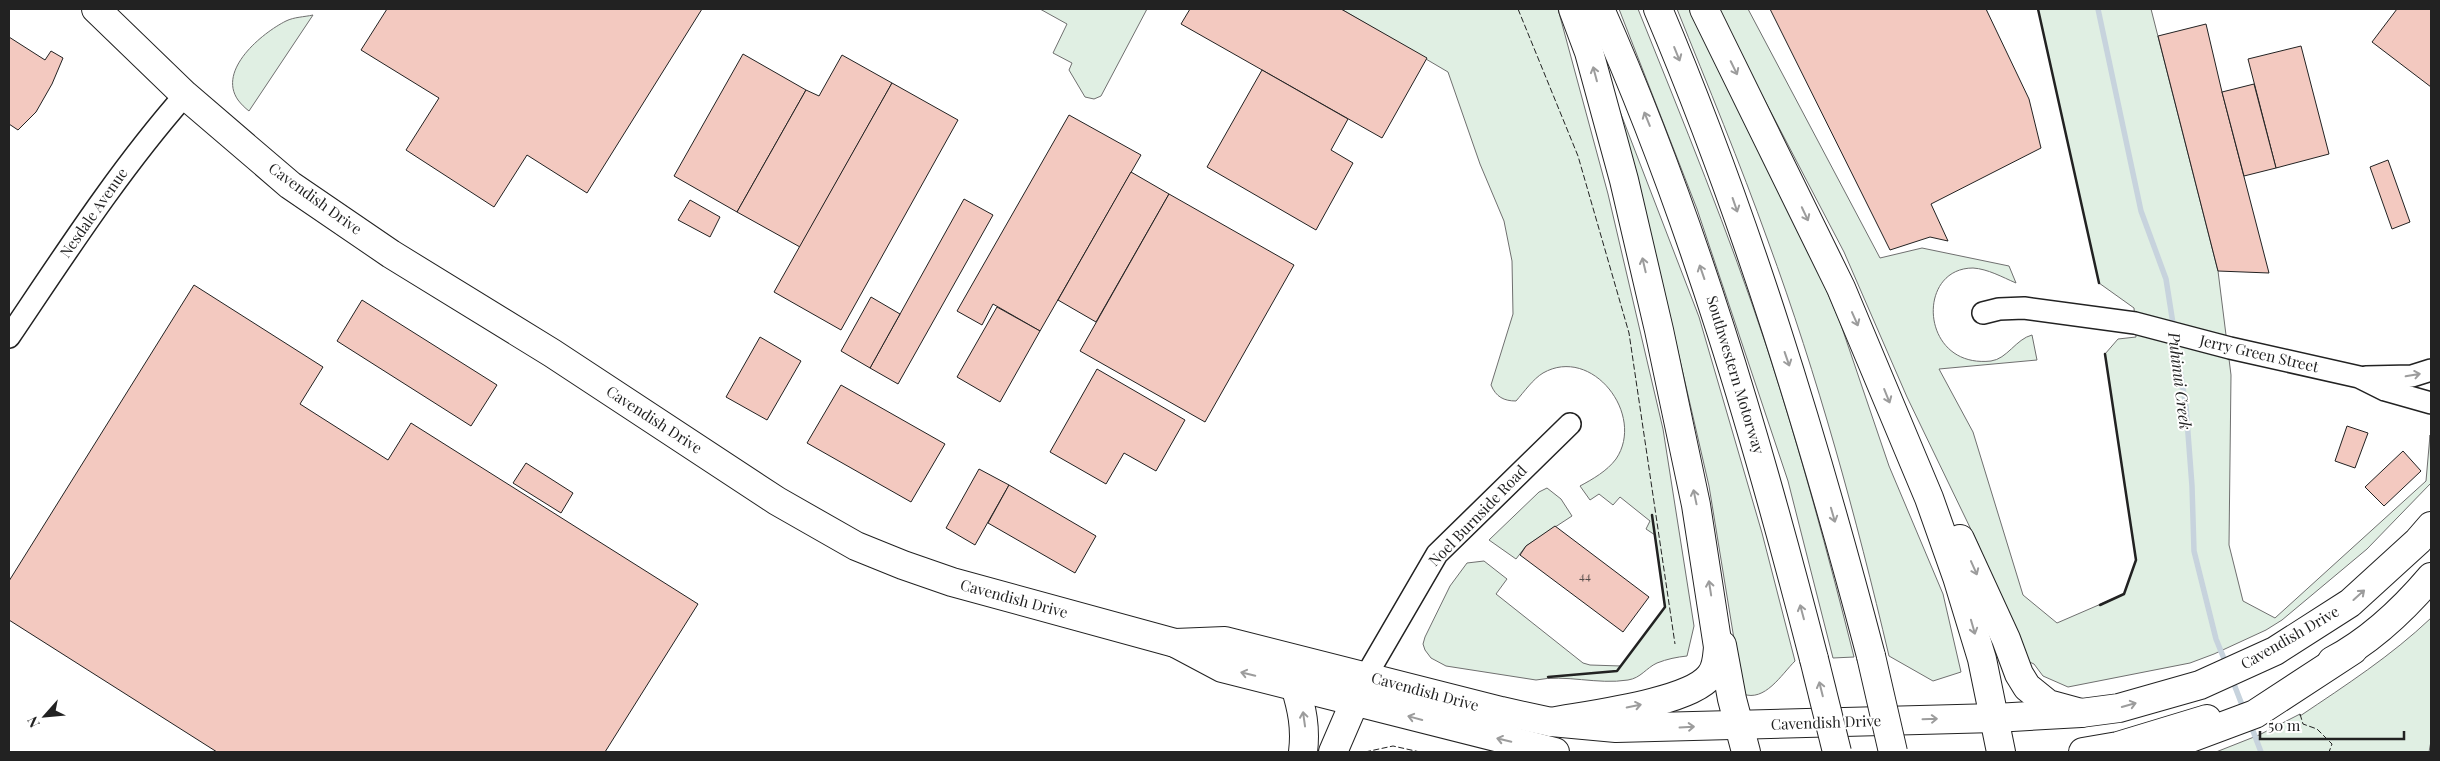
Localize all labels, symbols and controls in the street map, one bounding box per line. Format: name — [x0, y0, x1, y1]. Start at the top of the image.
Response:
one-way arrow — [1672, 46, 1682, 61]
one-way arrow — [1729, 60, 1739, 75]
one-way arrow — [1590, 66, 1599, 82]
one-way arrow — [1641, 112, 1651, 127]
street label: Cavendish Drive — [265, 158, 366, 239]
street label: Nesdale Avenue — [55, 164, 132, 261]
one-way arrow — [1731, 197, 1740, 213]
one-way arrow — [1801, 206, 1811, 221]
one-way arrow — [1639, 257, 1648, 273]
one-way arrow — [1697, 264, 1707, 280]
street label: Southwestern Motorway — [1702, 293, 1770, 457]
one-way arrow — [1850, 311, 1860, 326]
street label: Jerry Green Street — [2197, 329, 2321, 377]
water label: Puhinui Creek — [2164, 330, 2197, 431]
one-way arrow — [1782, 351, 1792, 367]
one-way arrow — [2404, 369, 2420, 379]
street label: Cavendish Drive — [603, 381, 706, 458]
one-way arrow — [1883, 388, 1893, 403]
street label: Noel Burnside Road — [1424, 460, 1531, 570]
one-way arrow — [1689, 490, 1699, 506]
one-way arrow — [1829, 507, 1839, 523]
one-way arrow — [1970, 560, 1979, 575]
house number: 44 — [1579, 567, 1591, 583]
street label: Cavendish Drive — [958, 574, 1070, 622]
one-way arrow — [1704, 580, 1714, 596]
one-way arrow — [2352, 589, 2365, 601]
street label: Cavendish Drive — [2237, 601, 2342, 673]
one-way arrow — [1797, 605, 1806, 621]
one-way arrow — [1969, 618, 1978, 634]
street label: Cavendish Drive — [1369, 667, 1481, 715]
one-way arrow — [1241, 669, 1257, 678]
one-way arrow — [1816, 681, 1826, 697]
north arrow — [20, 691, 70, 741]
one-way arrow — [2121, 700, 2137, 709]
one-way arrow — [1625, 701, 1641, 710]
scale bar — [2260, 708, 2404, 740]
street label: Cavendish Drive — [1770, 710, 1882, 734]
one-way arrow — [1298, 711, 1308, 727]
one-way arrow — [1407, 712, 1423, 722]
text: N — [22, 713, 44, 731]
one-way arrow — [1921, 714, 1937, 724]
text: 50 m — [2268, 715, 2301, 735]
one-way arrow — [1679, 723, 1695, 732]
one-way arrow — [1497, 735, 1513, 744]

